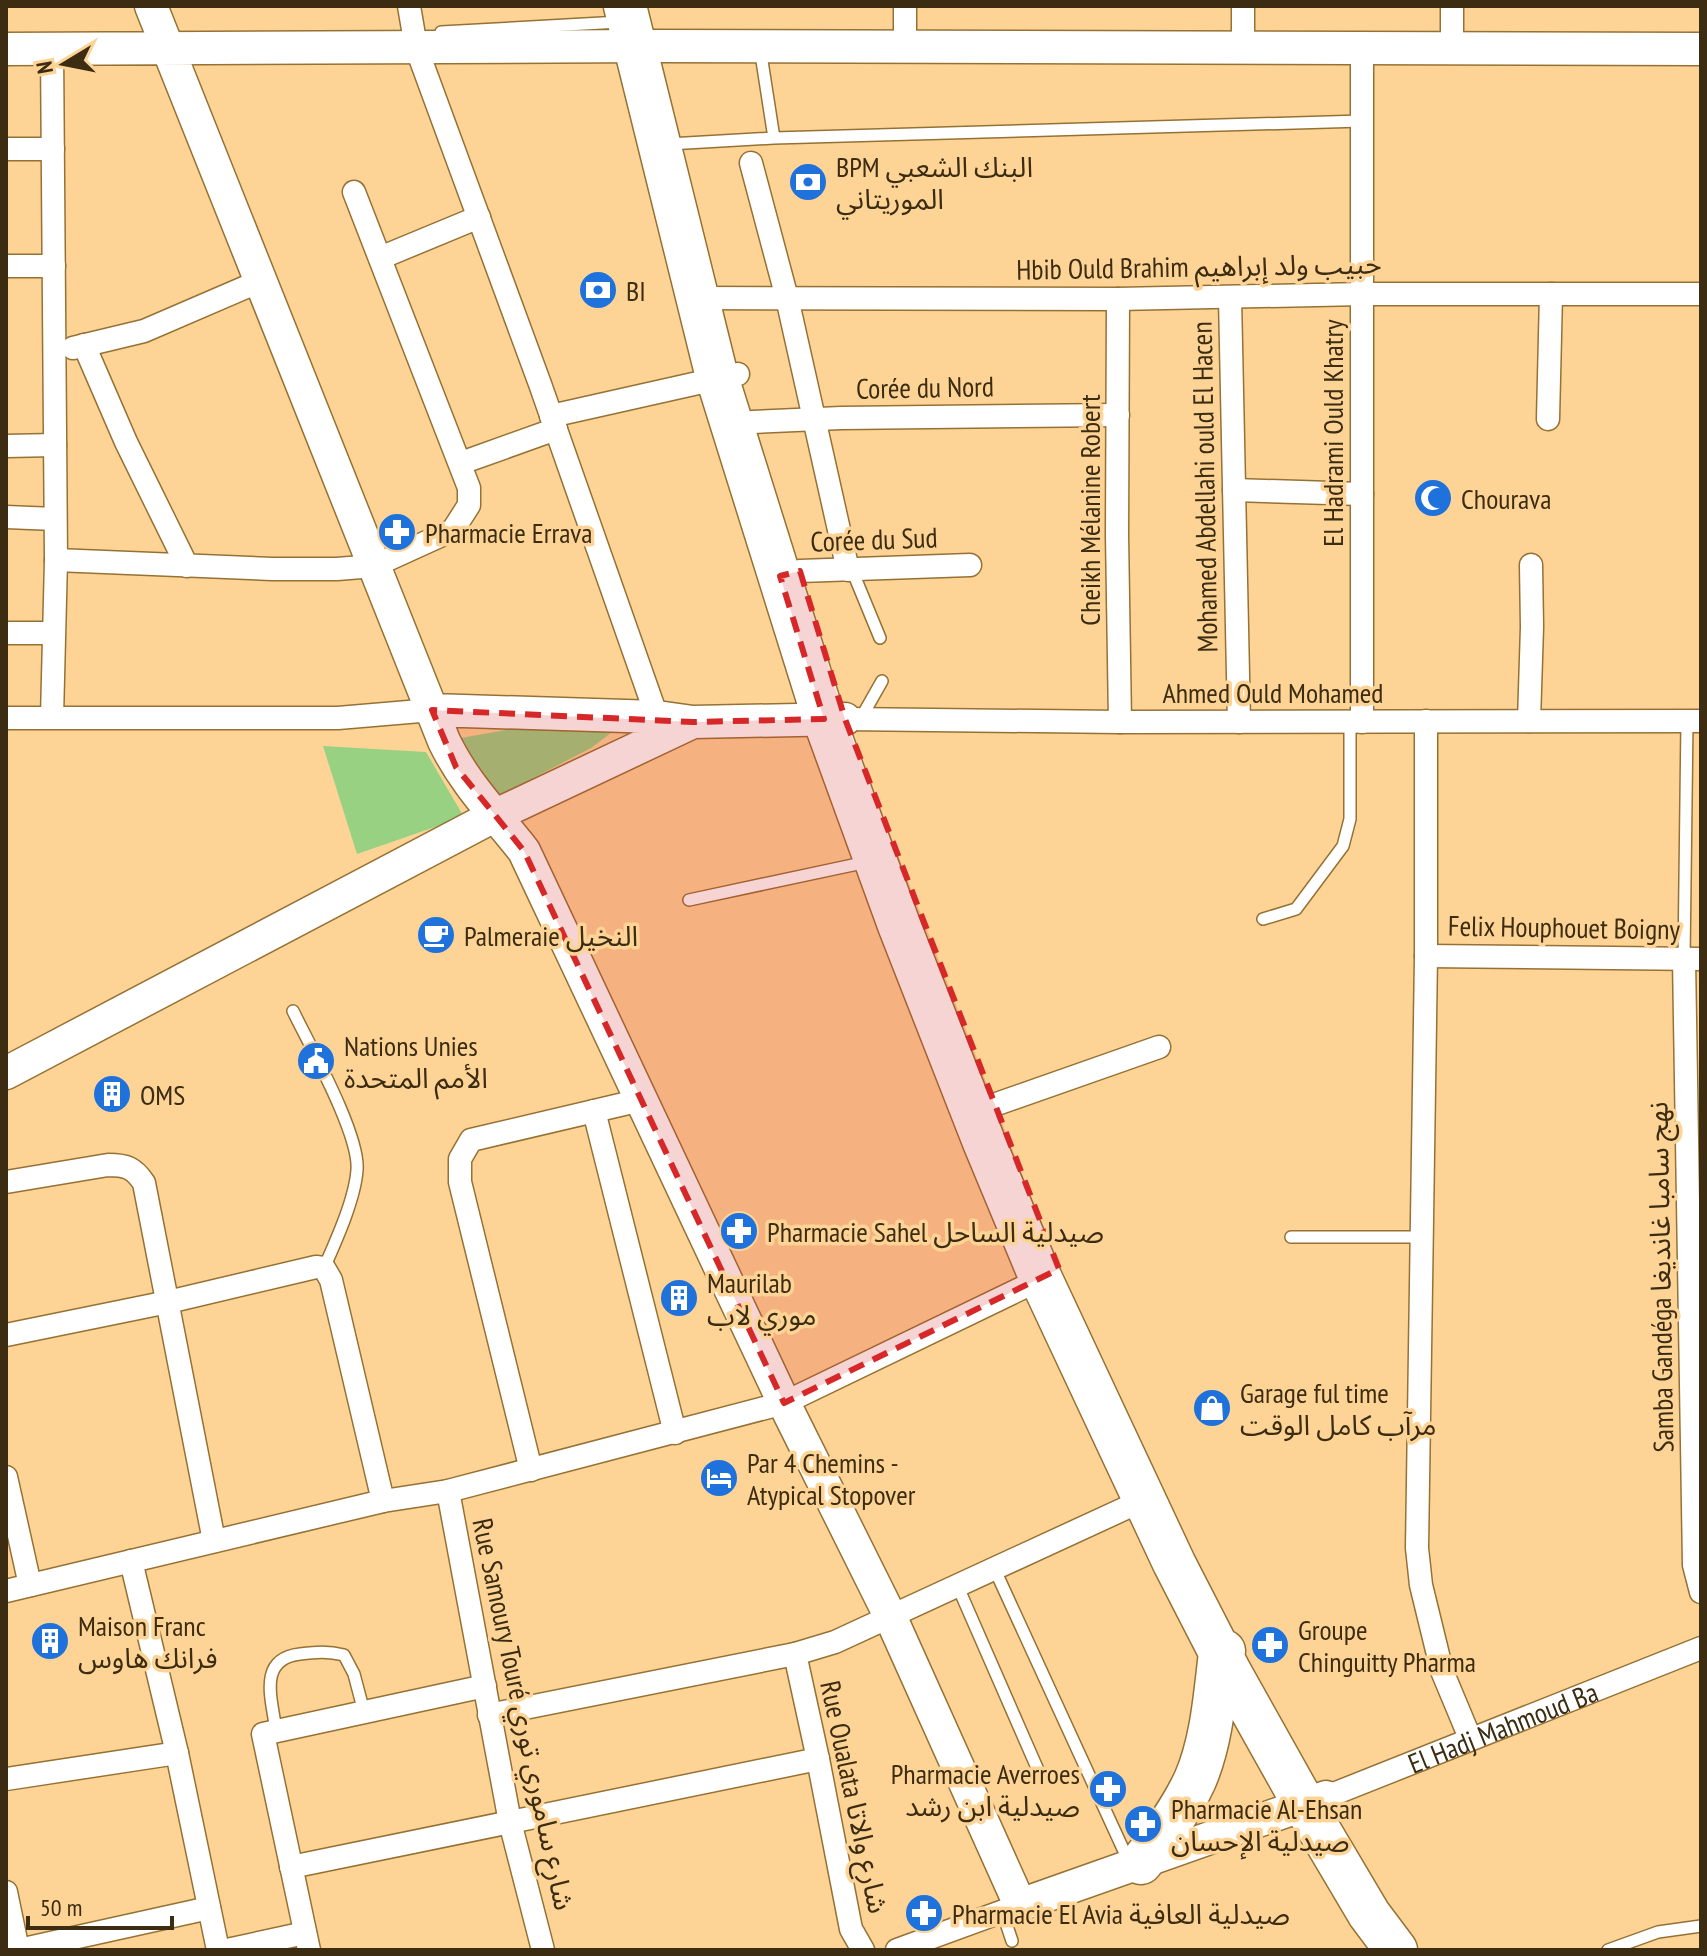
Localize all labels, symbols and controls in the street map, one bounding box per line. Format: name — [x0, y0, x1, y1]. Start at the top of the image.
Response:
north arrow — [24, 24, 104, 104]
text: N — [29, 59, 59, 76]
place label: BPM البنك الشعبي الموريتاني — [836, 148, 1033, 220]
bank icon: BPM البنك الشعبي الموريتاني — [787, 161, 829, 203]
street label: Hbib Ould Brahim حبيب ولد إبراهيم — [1016, 244, 1382, 292]
bank icon: BI — [577, 269, 619, 311]
place label: BI — [626, 272, 646, 309]
street label: El Hadrami Ould Khatry — [1314, 319, 1351, 547]
street label: Mohamed Abdellahi ould El Hacen — [1183, 321, 1225, 653]
street label: Corée du Nord — [856, 367, 994, 407]
street label: Cheikh Mélanine Robert — [1071, 394, 1108, 626]
mosque icon: Chourava — [1412, 477, 1454, 519]
place label: Chourava — [1461, 480, 1551, 517]
pharmacy icon: Pharmacie Errava — [376, 511, 418, 553]
place label: Pharmacie Errava — [425, 514, 592, 551]
street label: Corée du Sud — [810, 518, 938, 560]
street label: Ahmed Ould Mohamed — [1163, 674, 1383, 711]
street label: Felix Houphouet Boigny — [1448, 906, 1681, 948]
cafe icon: Palmeraie النخيل — [415, 914, 457, 956]
place label: Palmeraie النخيل — [464, 917, 638, 954]
place label: Nations Unies الأمم المتحدة — [344, 1027, 488, 1100]
public building icon: Nations Unies الأمم المتحدة — [295, 1040, 337, 1082]
building icon: OMS — [91, 1073, 133, 1115]
place label: OMS — [140, 1076, 185, 1113]
street label: Samba Gandéga نهج سامبا غانديغا — [1638, 1101, 1685, 1453]
pharmacy icon: Pharmacie Sahel صيدلية الساحل — [718, 1210, 760, 1252]
place label: Pharmacie Sahel صيدلية الساحل — [767, 1213, 1104, 1250]
place label: Maurilab موري لاب — [707, 1264, 817, 1336]
building icon: Maurilab موري لاب — [658, 1277, 700, 1319]
place label: Garage ful time مرآب كامل الوقت — [1240, 1374, 1436, 1443]
shop icon: Garage ful time مرآب كامل الوقت — [1191, 1387, 1233, 1429]
place label: Par 4 Chemins - Atypical Stopover — [747, 1444, 916, 1513]
hotel icon: Par 4 Chemins - Atypical Stopover — [698, 1457, 740, 1499]
street label: Rue Samoury Touré شارع ساموري توري — [461, 1515, 584, 1914]
place label: Maison Franc فرانك هاوس — [78, 1607, 217, 1676]
place label: Groupe Chinguitty Pharma — [1298, 1611, 1476, 1680]
building icon: Maison Franc فرانك هاوس — [29, 1620, 71, 1662]
pharmacy icon: Groupe Chinguitty Pharma — [1249, 1624, 1291, 1666]
street label: El Hadj Mahmoud Ba — [1402, 1673, 1603, 1781]
street label: Rue Oualata شارع والاتا — [809, 1677, 898, 1917]
place label: Pharmacie Averroes صيدلية ابن رشد — [891, 1755, 1080, 1824]
pharmacy icon: Pharmacie Averroes صيدلية ابن رشد — [1087, 1768, 1129, 1810]
place label: Pharmacie Al-Ehsan صيدلية الإحسان — [1171, 1790, 1362, 1860]
pharmacy icon: Pharmacie Al-Ehsan صيدلية الإحسان — [1122, 1803, 1164, 1845]
scale bar — [28, 1880, 172, 1930]
text: 50 m — [40, 1892, 82, 1923]
pharmacy icon: Pharmacie El Avia صيدلية العافية — [903, 1892, 945, 1934]
place label: Pharmacie El Avia صيدلية العافية — [952, 1895, 1290, 1932]

